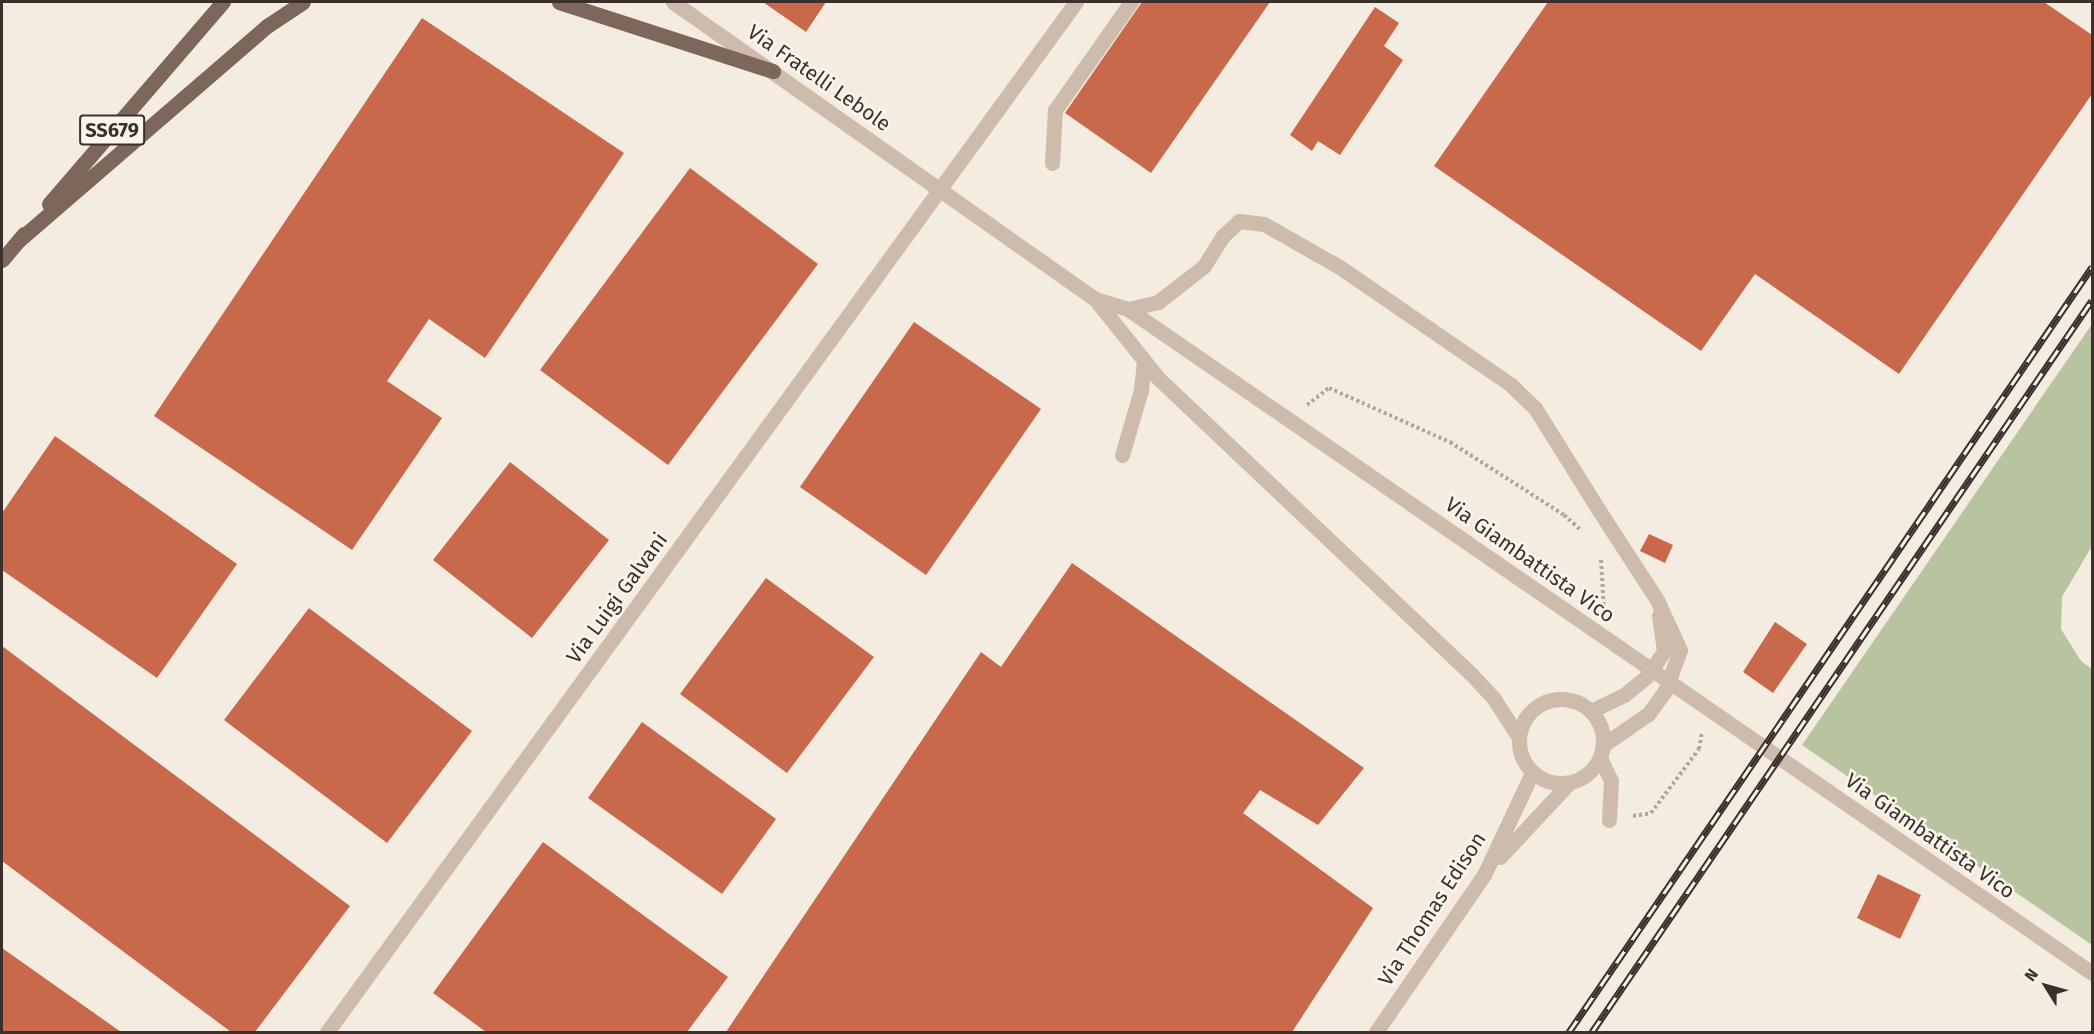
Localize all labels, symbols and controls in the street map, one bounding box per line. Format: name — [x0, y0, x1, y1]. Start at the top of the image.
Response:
street label: Via Fratelli Lebole — [743, 19, 895, 137]
road number: SS679 — [79, 113, 145, 147]
street label: Via Giambattista Vico — [1440, 492, 1620, 628]
street label: Via Luigi Galvani — [561, 528, 673, 668]
street label: Via Giambattista Vico — [1840, 768, 2020, 904]
street label: Via Thomas Edison — [1373, 827, 1491, 991]
north arrow — [2016, 956, 2076, 1016]
text: N — [2020, 965, 2042, 985]

